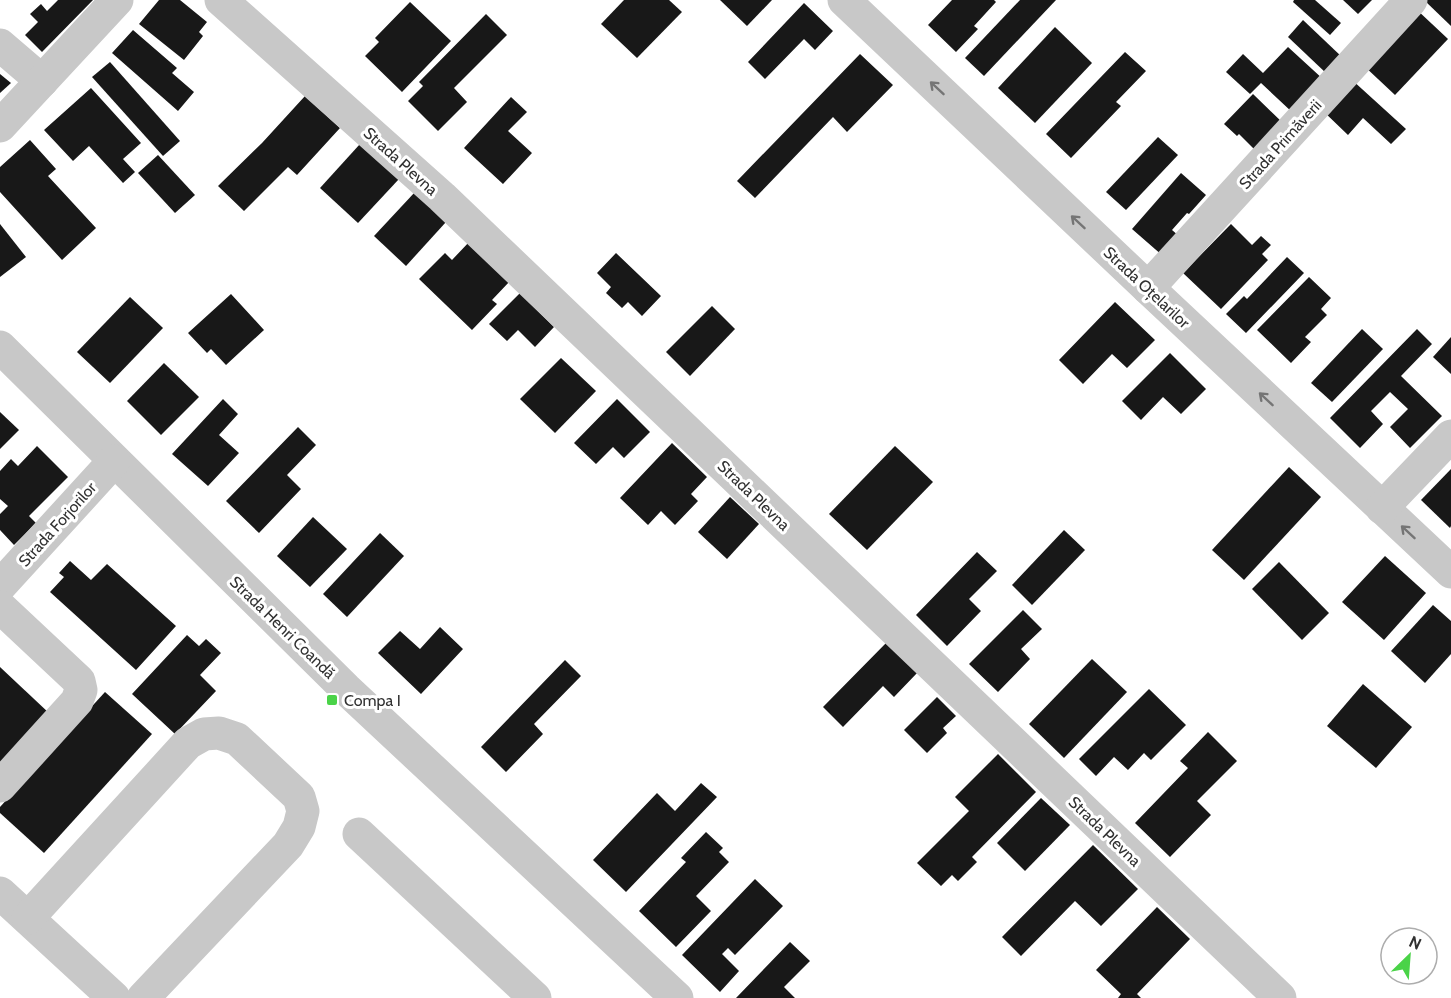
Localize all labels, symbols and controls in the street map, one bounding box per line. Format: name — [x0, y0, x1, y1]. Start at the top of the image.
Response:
one-way arrow — [929, 80, 944, 95]
street label: Strada Primăverii — [1235, 96, 1326, 193]
street label: Strada Plevna — [360, 123, 442, 200]
one-way arrow — [1071, 215, 1086, 229]
street label: Strada Oțelarilor — [1099, 243, 1194, 333]
one-way arrow — [1259, 392, 1274, 406]
street label: Strada Plevna — [714, 456, 794, 535]
street label: Strada Forjorilor — [15, 478, 101, 570]
one-way arrow — [1401, 526, 1416, 540]
street label: Strada Henri Coandă — [226, 572, 340, 683]
place label: Compa I — [344, 691, 401, 710]
marker: Compa I — [325, 693, 339, 707]
street label: Strada Plevna — [1065, 792, 1145, 871]
north arrow — [1379, 926, 1439, 986]
text: N — [1406, 932, 1424, 954]

